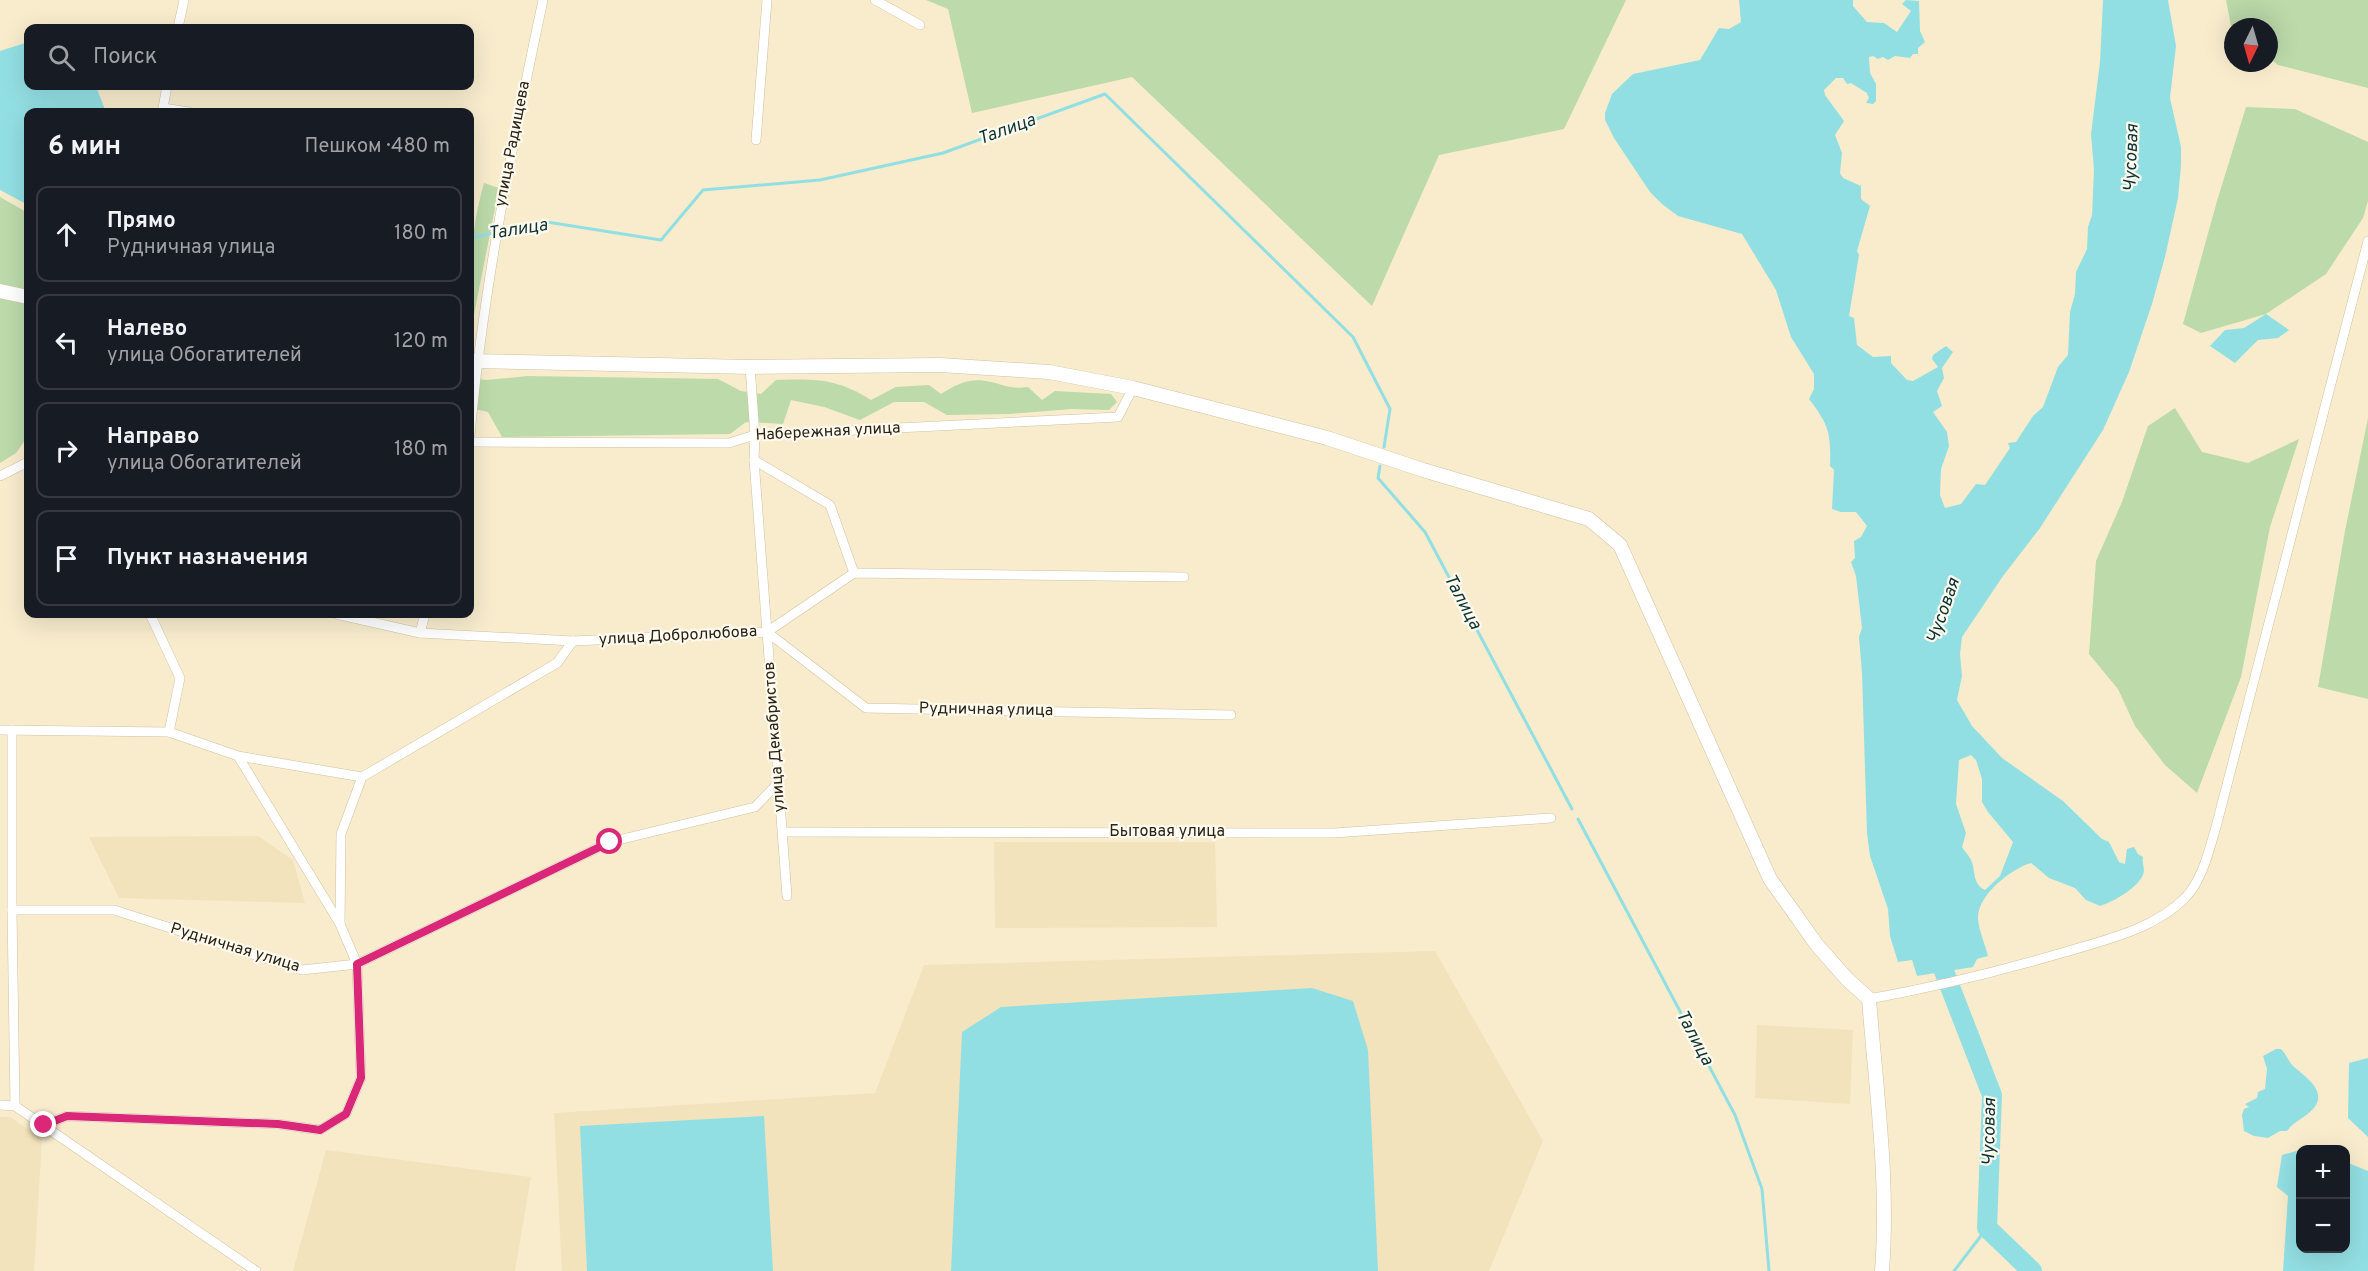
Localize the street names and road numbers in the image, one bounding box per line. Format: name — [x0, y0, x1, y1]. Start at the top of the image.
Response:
street label: улица Радищева — [491, 79, 535, 209]
street label: Набережная улица — [755, 418, 901, 446]
street label: улица Добролюбова — [598, 622, 758, 650]
street label: улица Декабристов — [760, 661, 790, 813]
street label: Рудничная улица — [919, 699, 1053, 721]
street label: Бытовая улица — [1109, 822, 1225, 842]
street label: Рудничная улица — [168, 919, 302, 977]

